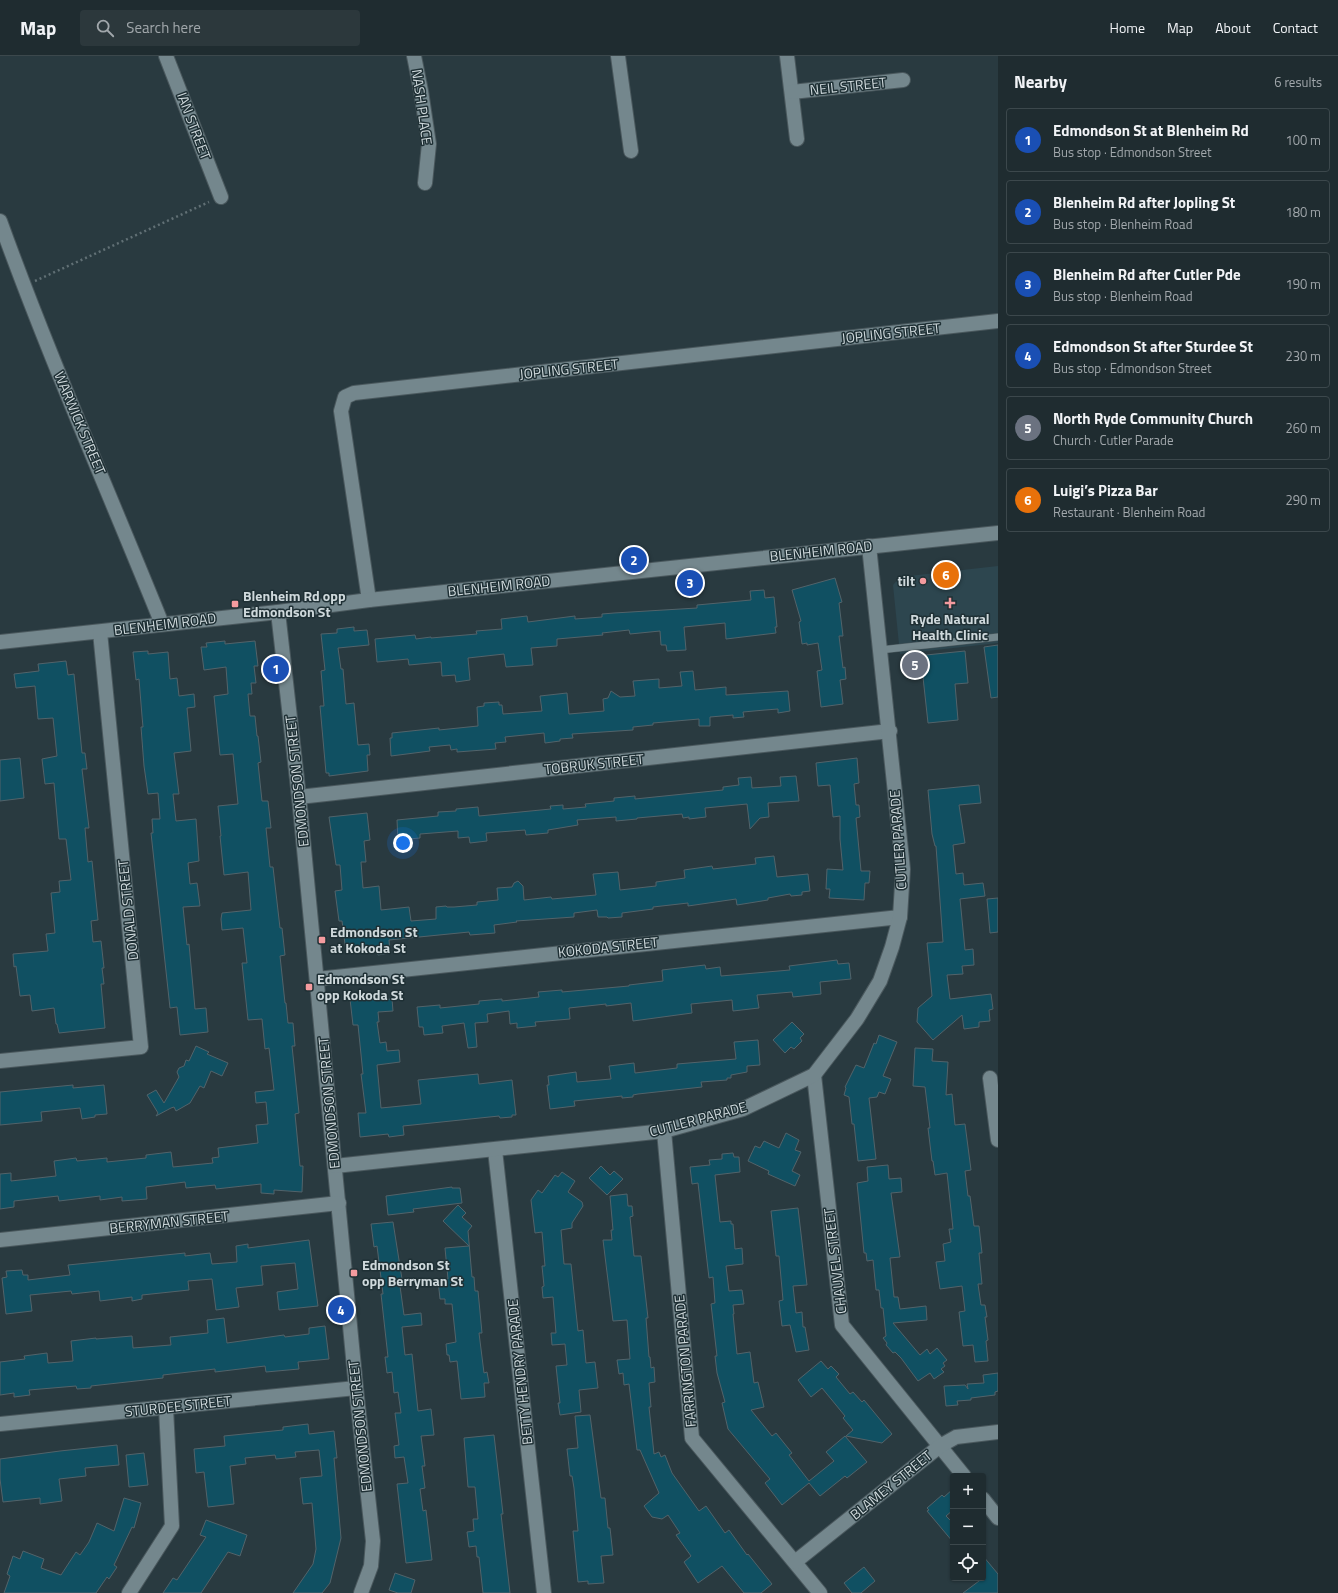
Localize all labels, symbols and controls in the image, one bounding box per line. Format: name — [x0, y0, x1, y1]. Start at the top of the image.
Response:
search box — [80, 10, 360, 46]
text: Map — [20, 13, 56, 42]
text: Search here — [126, 16, 201, 39]
icon: search — [94, 17, 116, 39]
text: Home — [1110, 17, 1145, 38]
text: Map — [1167, 17, 1193, 38]
text: About — [1215, 17, 1251, 38]
text: Contact — [1273, 17, 1318, 38]
street label: NASH PLACE — [407, 68, 438, 146]
text: Nearby — [1014, 69, 1067, 95]
street label: NEIL STREET — [809, 71, 888, 100]
text: 6 results — [1274, 72, 1322, 92]
street label: IAN STREET — [172, 89, 217, 163]
text: Edmondson St at Blenheim Rd — [1053, 119, 1249, 142]
text: 1 — [1024, 130, 1032, 150]
text: 100 m — [1285, 130, 1321, 150]
text: Bus stop · Edmondson Street — [1053, 142, 1211, 162]
text: Blenheim Rd after Jopling St — [1053, 191, 1235, 214]
text: 2 — [1024, 202, 1032, 222]
text: 180 m — [1285, 202, 1321, 222]
text: Bus stop · Blenheim Road — [1053, 214, 1193, 234]
text: Blenheim Rd after Cutler Pde — [1053, 263, 1241, 286]
text: 3 — [1024, 274, 1032, 294]
text: 190 m — [1285, 274, 1321, 294]
text: Bus stop · Blenheim Road — [1053, 286, 1193, 306]
street label: JOPLING STREET — [840, 317, 942, 348]
text: Edmondson St after Sturdee St — [1053, 335, 1253, 358]
text: 4 — [1024, 346, 1032, 366]
text: 230 m — [1285, 346, 1321, 366]
street label: JOPLING STREET — [518, 353, 620, 384]
text: Bus stop · Edmondson Street — [1053, 358, 1211, 378]
street label: WARWICK STREET — [49, 368, 112, 478]
text: North Ryde Community Church — [1053, 407, 1253, 430]
text: 5 — [1024, 418, 1032, 438]
text: 260 m — [1285, 418, 1321, 438]
text: Church · Cutler Parade — [1053, 430, 1173, 450]
text: Luigi’s Pizza Bar — [1053, 479, 1158, 502]
text: 6 — [1024, 490, 1032, 510]
text: 290 m — [1285, 490, 1321, 510]
text: Restaurant · Blenheim Road — [1053, 502, 1205, 522]
street label: BLENHEIM ROAD — [769, 535, 873, 566]
pin: 2 — [621, 545, 647, 575]
pin: 6 — [933, 560, 959, 590]
pin: 3 — [677, 568, 703, 598]
street label: BLENHEIM ROAD — [447, 570, 551, 601]
place label: tilt — [897, 570, 915, 591]
marker: tilt — [918, 576, 928, 586]
place label: Blenheim Rd opp Edmondson St — [243, 585, 346, 622]
marker: Ryde Natural Health Clinic — [944, 597, 956, 609]
marker: Blenheim Rd opp Edmondson St — [230, 599, 240, 609]
street label: BLENHEIM ROAD — [112, 607, 217, 640]
place label: Ryde Natural Health Clinic — [910, 608, 990, 645]
pin: 5 — [902, 650, 928, 680]
pin: 1 — [263, 654, 289, 684]
street label: EDMONDSON STREET — [279, 714, 314, 848]
street label: TOBRUK STREET — [543, 748, 645, 779]
street label: CUTLER PARADE — [884, 789, 911, 891]
your location — [393, 833, 413, 853]
street label: DONALD STREET — [112, 858, 143, 962]
place label: Edmondson St at Kokoda St — [330, 921, 418, 958]
street label: KOKODA STREET — [557, 931, 660, 962]
marker: Edmondson St at Kokoda St — [317, 935, 327, 945]
place label: Edmondson St opp Kokoda St — [317, 968, 405, 1005]
marker: Edmondson St opp Kokoda St — [304, 982, 314, 992]
street label: EDMONDSON STREET — [312, 1036, 345, 1170]
street label: CUTLER PARADE — [647, 1095, 749, 1142]
street label: BERRYMAN STREET — [108, 1205, 230, 1238]
street label: CHAUVEL STREET — [818, 1206, 851, 1315]
place label: Edmondson St opp Berryman St — [362, 1254, 463, 1291]
marker: Edmondson St opp Berryman St — [349, 1268, 359, 1278]
street label: FARRINGTON PARADE — [668, 1294, 701, 1428]
pin: 4 — [328, 1295, 354, 1325]
street label: BETTY HENDRY PARADE — [501, 1298, 538, 1446]
street label: EDMONDSON STREET — [342, 1359, 377, 1493]
street label: STURDEE STREET — [124, 1389, 233, 1422]
street label: BLAMEY STREET — [845, 1445, 937, 1524]
map controls — [950, 1473, 986, 1581]
button: + — [950, 1473, 986, 1509]
button: − — [950, 1509, 986, 1545]
button: locate — [950, 1545, 986, 1581]

